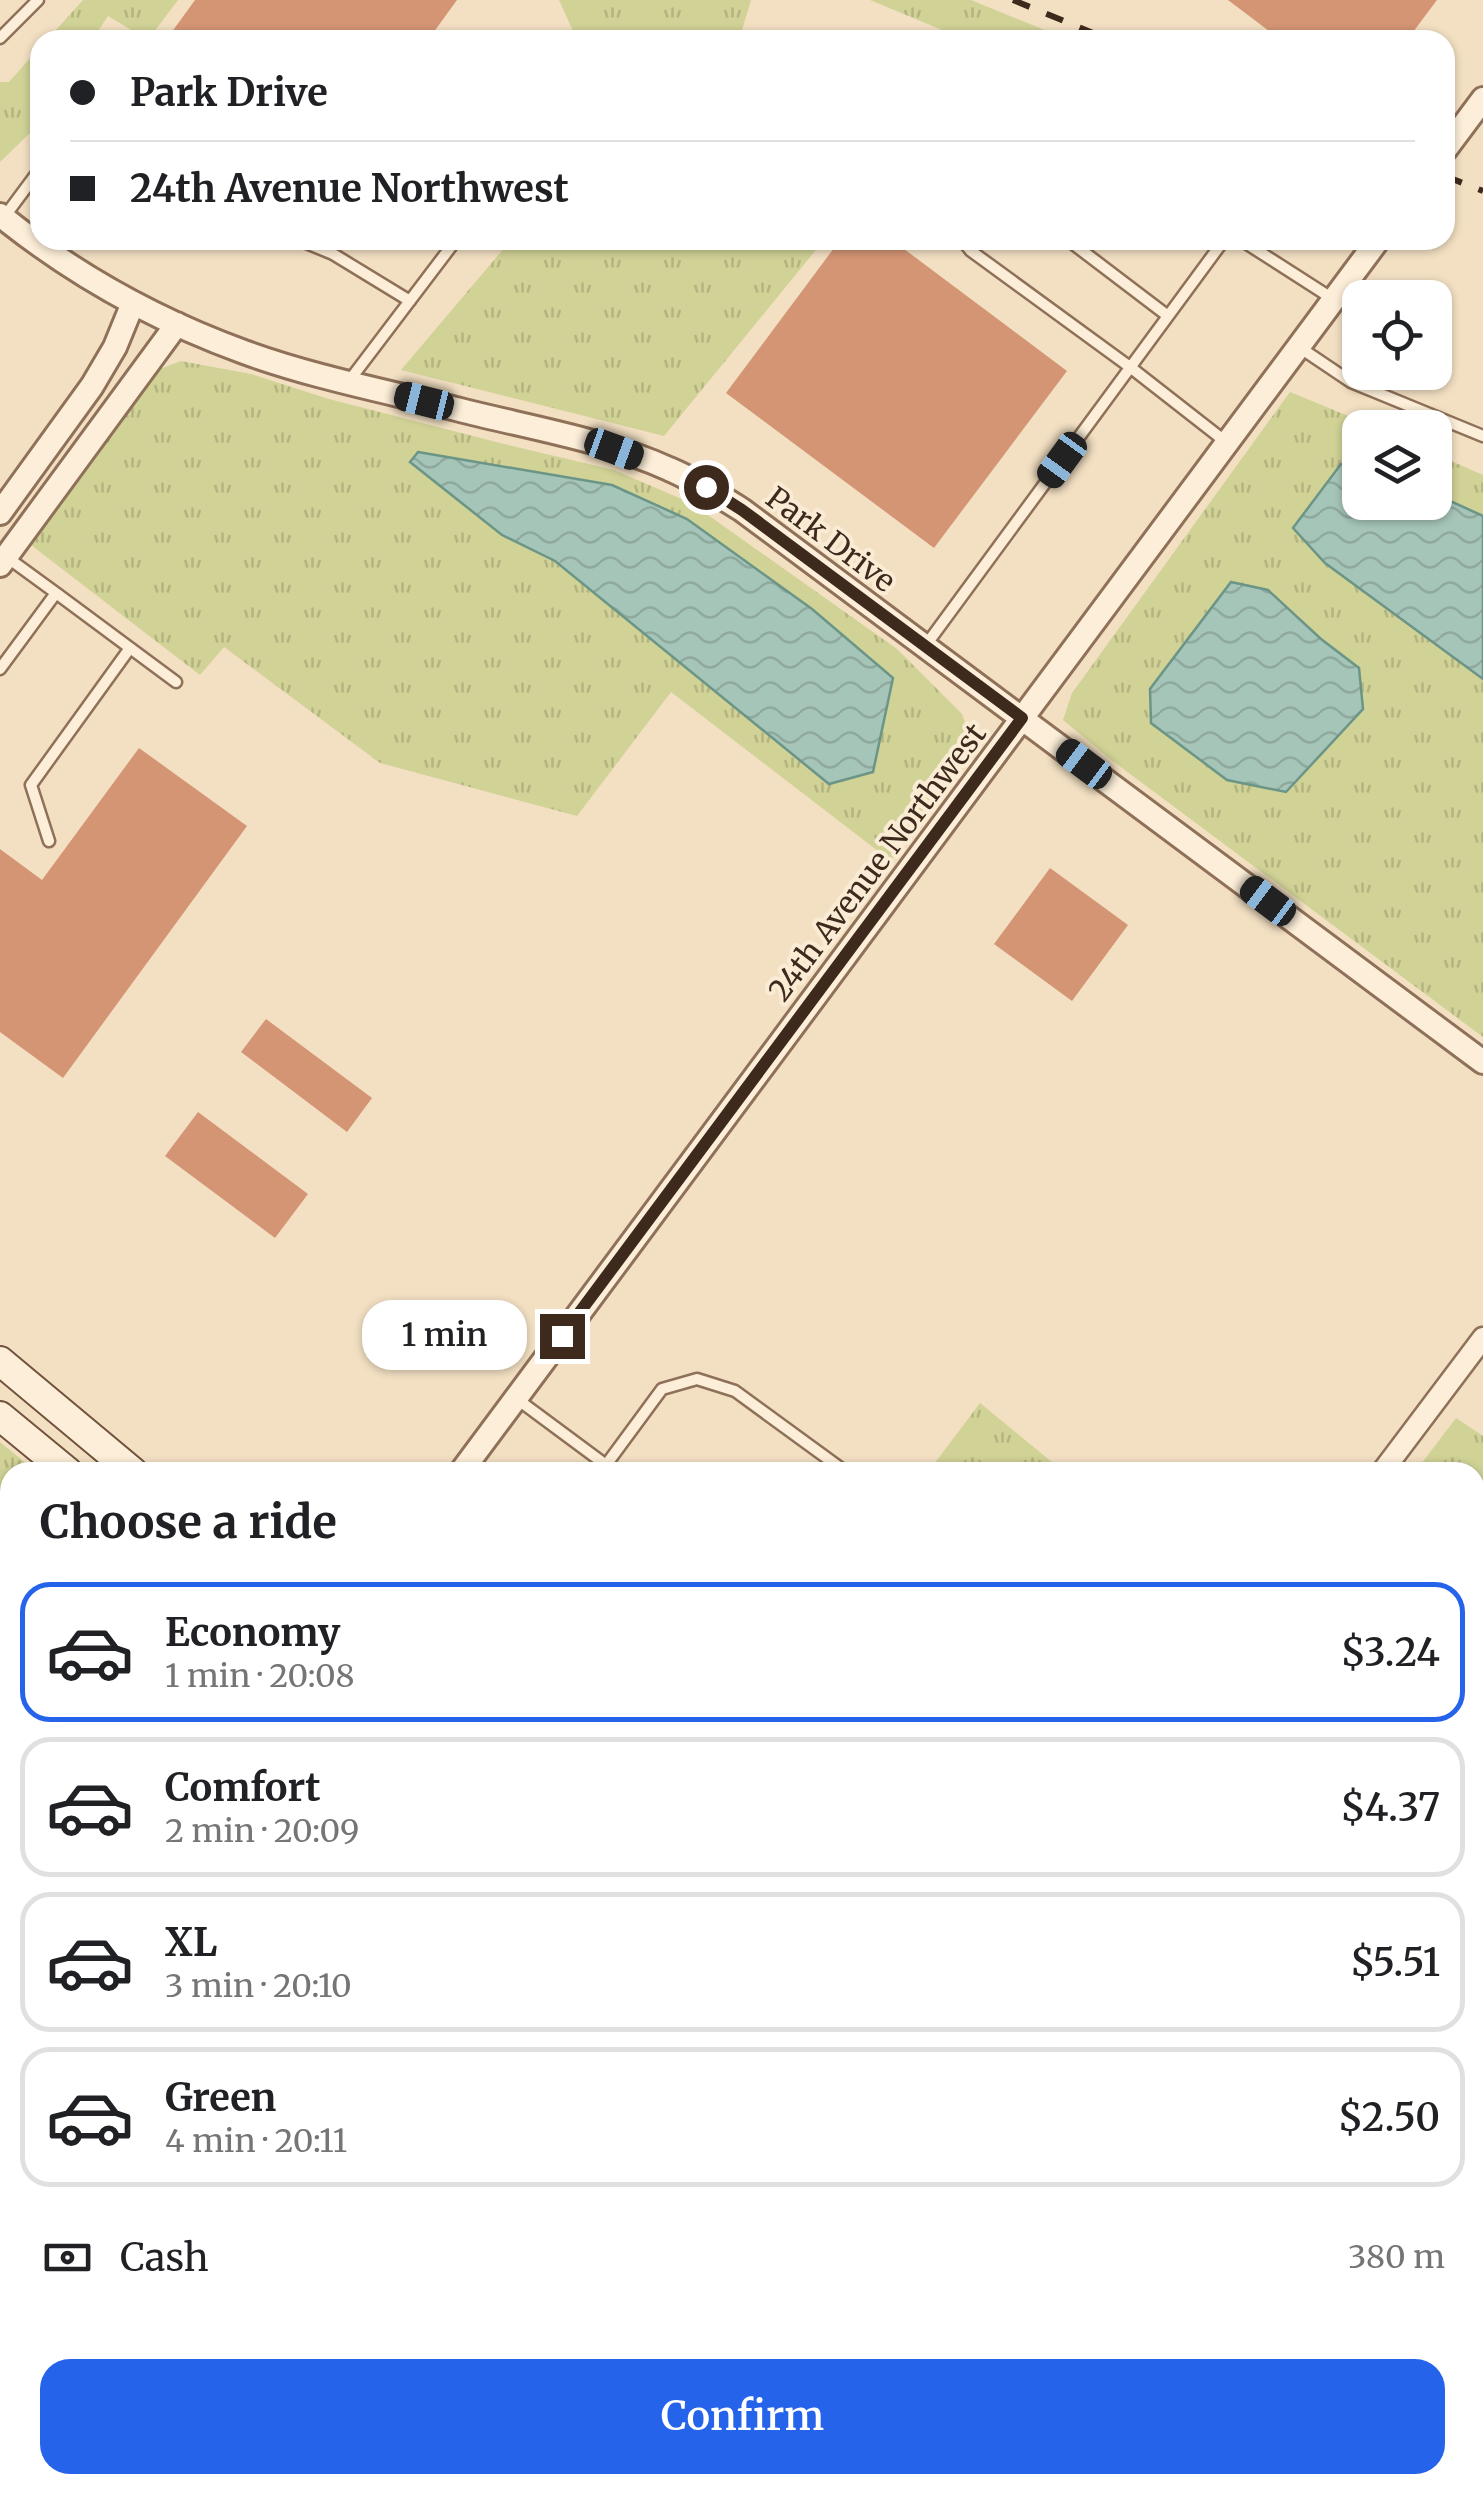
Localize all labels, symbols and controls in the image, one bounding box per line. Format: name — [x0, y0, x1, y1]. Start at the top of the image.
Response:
text: Park Drive — [130, 69, 328, 116]
text: 24th Avenue Northwest — [130, 165, 569, 212]
map controls — [1342, 280, 1452, 520]
button: locate — [1342, 280, 1452, 390]
car — [391, 379, 457, 423]
button: layers — [1342, 410, 1452, 520]
car — [581, 425, 647, 473]
car — [1032, 427, 1092, 493]
route start — [684, 465, 729, 510]
street label: Park Drive — [759, 478, 903, 600]
street label: 24th Avenue Northwest — [760, 715, 994, 1008]
car — [1051, 734, 1117, 794]
car — [1235, 871, 1301, 931]
callout: 1 min — [362, 1301, 527, 1371]
route end — [540, 1314, 585, 1359]
text: 1 min — [401, 1315, 488, 1355]
text: Choose a ride — [40, 1494, 337, 1550]
icon: car — [45, 1607, 135, 1697]
text: Economy — [165, 1609, 340, 1656]
text: $3.24 — [1340, 1629, 1440, 1676]
text: 1 min · 20:08 — [165, 1656, 355, 1696]
icon: car — [45, 1762, 135, 1852]
text: Comfort — [165, 1764, 321, 1811]
text: $4.37 — [1340, 1784, 1440, 1831]
text: 2 min · 20:09 — [165, 1811, 359, 1851]
icon: car — [45, 1917, 135, 2007]
text: XL — [165, 1919, 217, 1966]
text: $5.51 — [1350, 1939, 1440, 1986]
text: 3 min · 20:10 — [165, 1966, 352, 2006]
icon: car — [45, 2072, 135, 2162]
text: Green — [165, 2074, 276, 2121]
text: $2.50 — [1338, 2094, 1440, 2141]
text: 4 min · 20:11 — [165, 2121, 347, 2161]
icon: cash — [40, 2230, 95, 2285]
text: Cash — [120, 2234, 209, 2281]
text: 380 m — [1348, 2237, 1445, 2277]
button: Confirm — [40, 2359, 1445, 2474]

